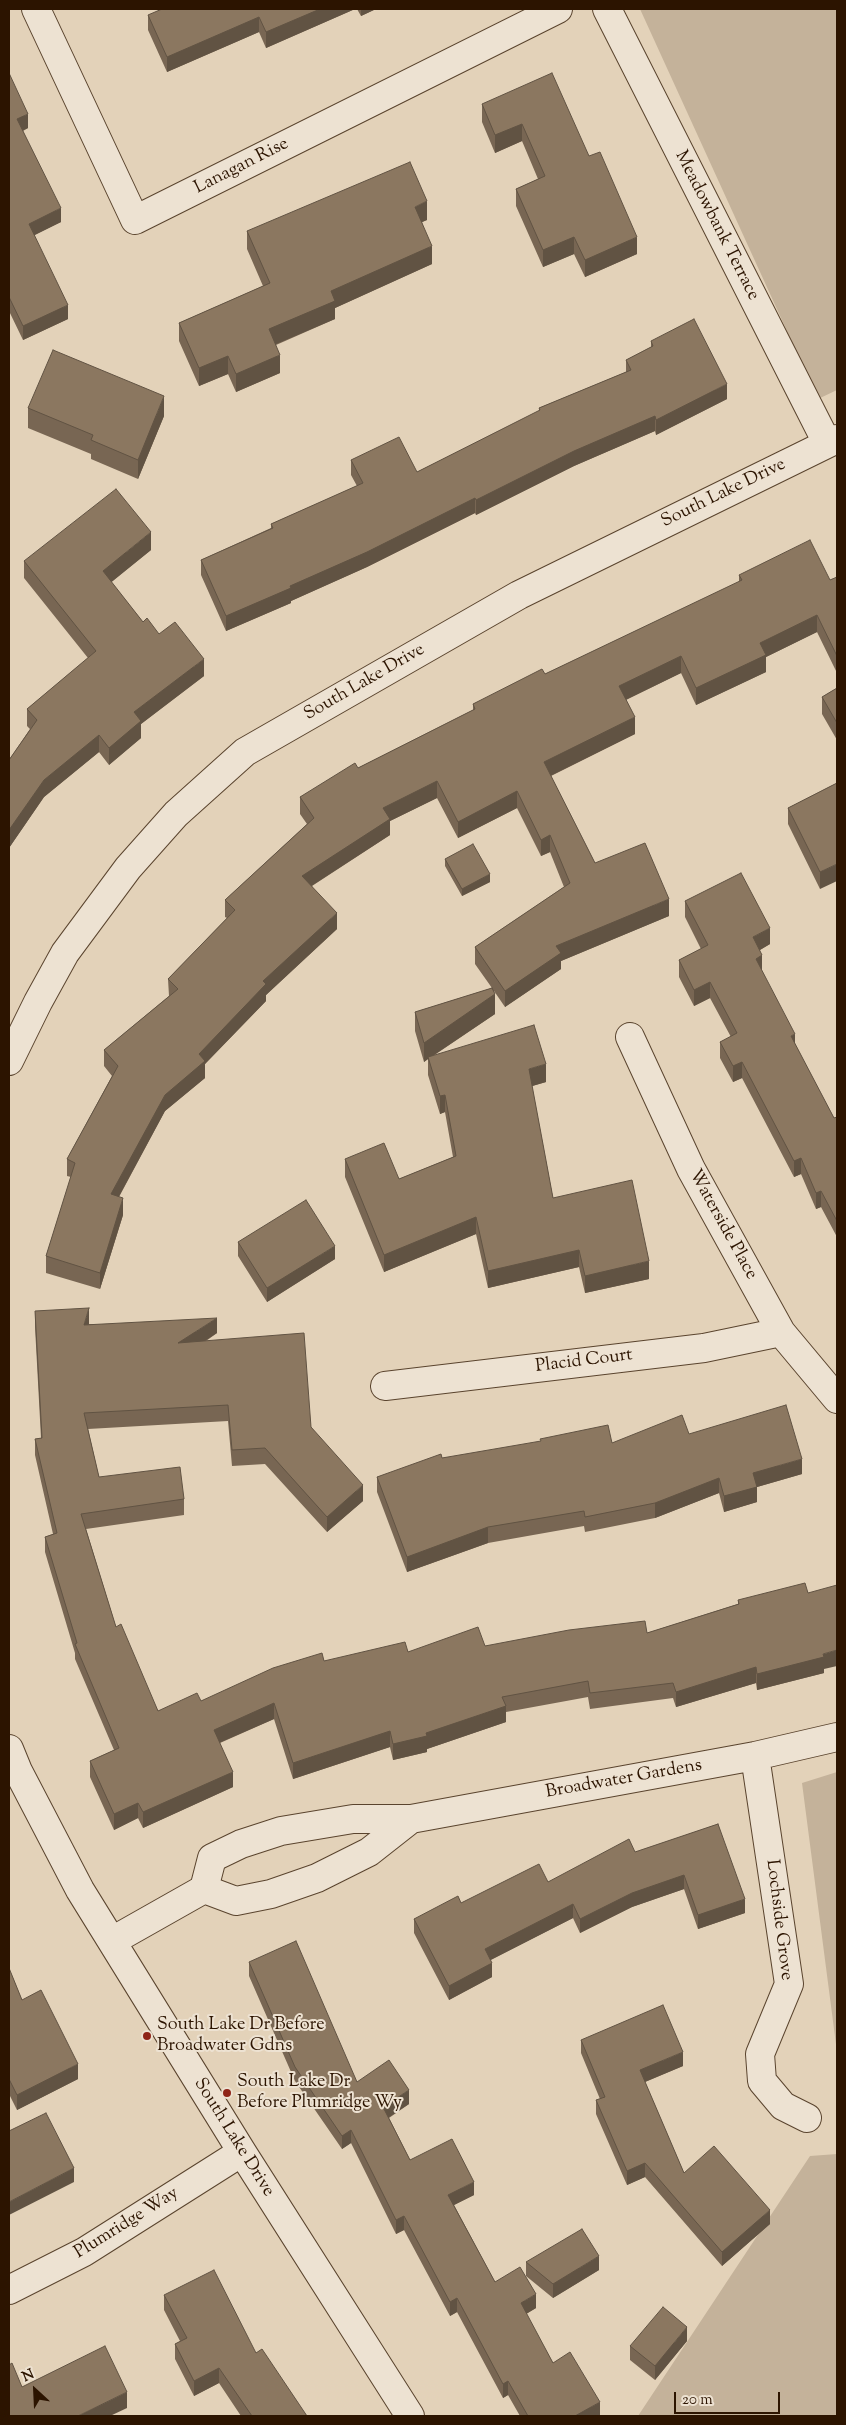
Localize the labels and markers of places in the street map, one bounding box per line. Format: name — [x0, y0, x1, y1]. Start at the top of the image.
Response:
place label: South Lake Dr Before Broadwater Gdns — [157, 2015, 325, 2058]
marker: South Lake Dr Before Broadwater Gdns — [141, 2030, 153, 2042]
place label: South Lake Dr Before Plumridge Wy — [237, 2072, 402, 2114]
marker: South Lake Dr Before Plumridge Wy — [221, 2087, 233, 2099]

